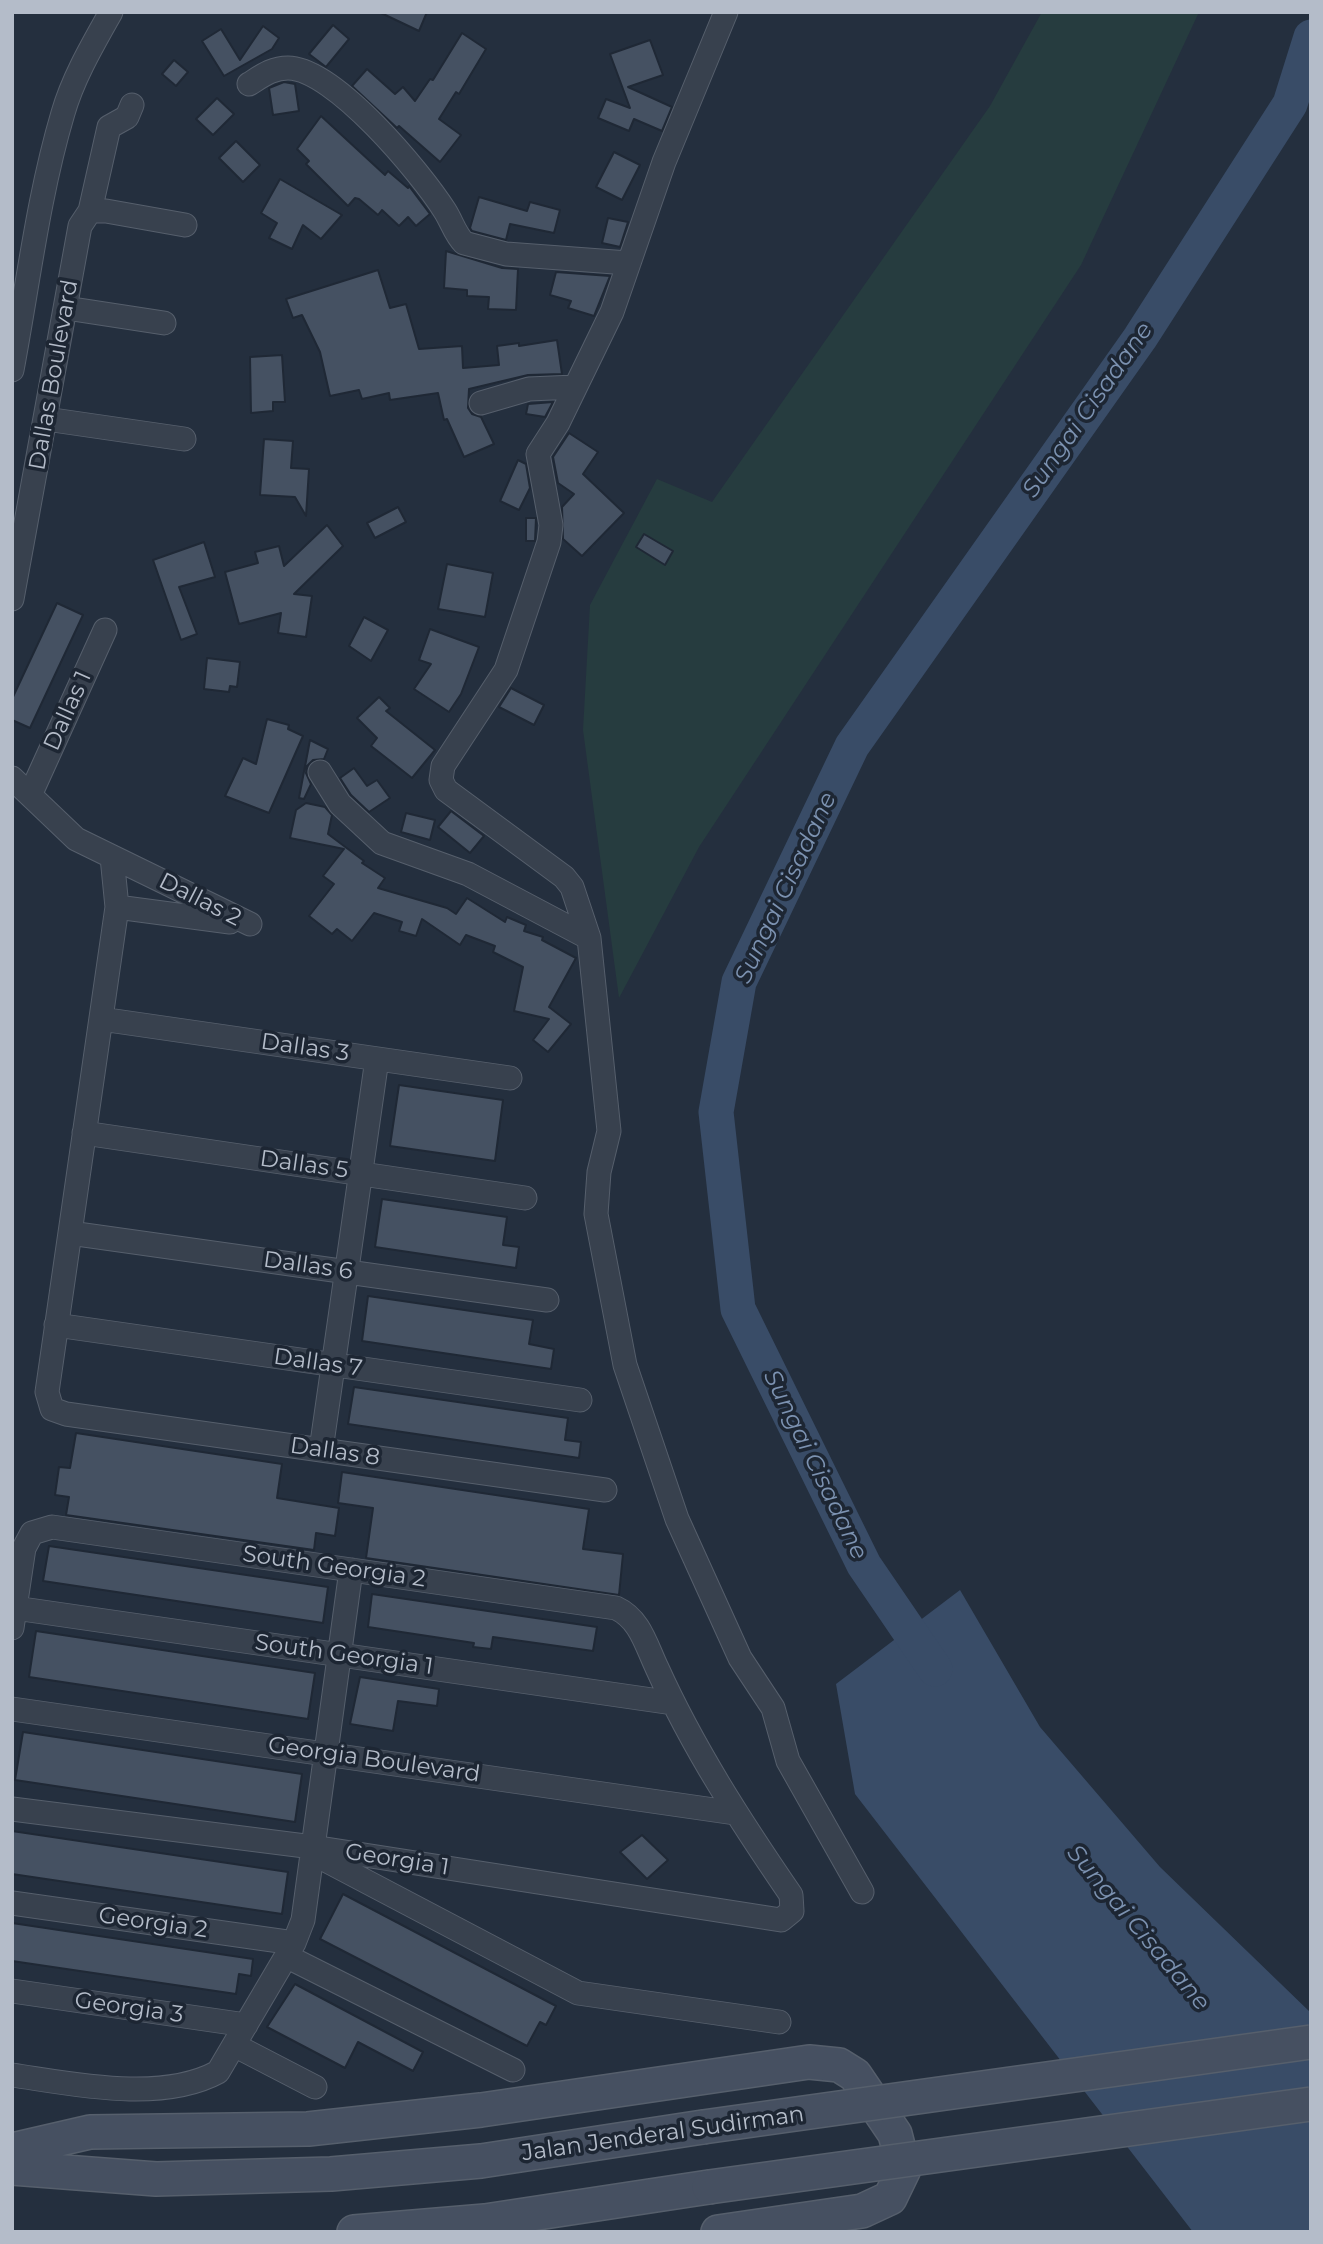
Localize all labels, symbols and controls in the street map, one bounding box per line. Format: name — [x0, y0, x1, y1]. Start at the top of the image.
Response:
street label: Dallas Boulevard — [24, 278, 84, 472]
water label: Sungai Cisadane — [1017, 317, 1159, 503]
street label: Dallas 1 — [38, 667, 98, 755]
water label: Sungai Cisadane — [729, 788, 843, 988]
street label: Dallas 2 — [154, 868, 246, 932]
street label: Dallas 3 — [259, 1028, 351, 1068]
street label: Dallas 5 — [258, 1145, 350, 1185]
street label: Dallas 6 — [262, 1246, 354, 1286]
street label: Dallas 7 — [272, 1343, 364, 1383]
water label: Sungai Cisadane — [757, 1365, 873, 1565]
street label: Dallas 8 — [288, 1432, 382, 1472]
street label: South Georgia 2 — [241, 1540, 427, 1594]
street label: South Georgia 1 — [253, 1629, 435, 1681]
street label: Georgia Boulevard — [266, 1731, 482, 1789]
street label: Georgia 1 — [343, 1838, 451, 1882]
water label: Sungai Cisadane — [1060, 1839, 1216, 2017]
street label: Georgia 2 — [97, 1902, 209, 1944]
street label: Georgia 3 — [73, 1987, 185, 2029]
street label: Jalan Jenderal Sudirman — [520, 2101, 806, 2167]

